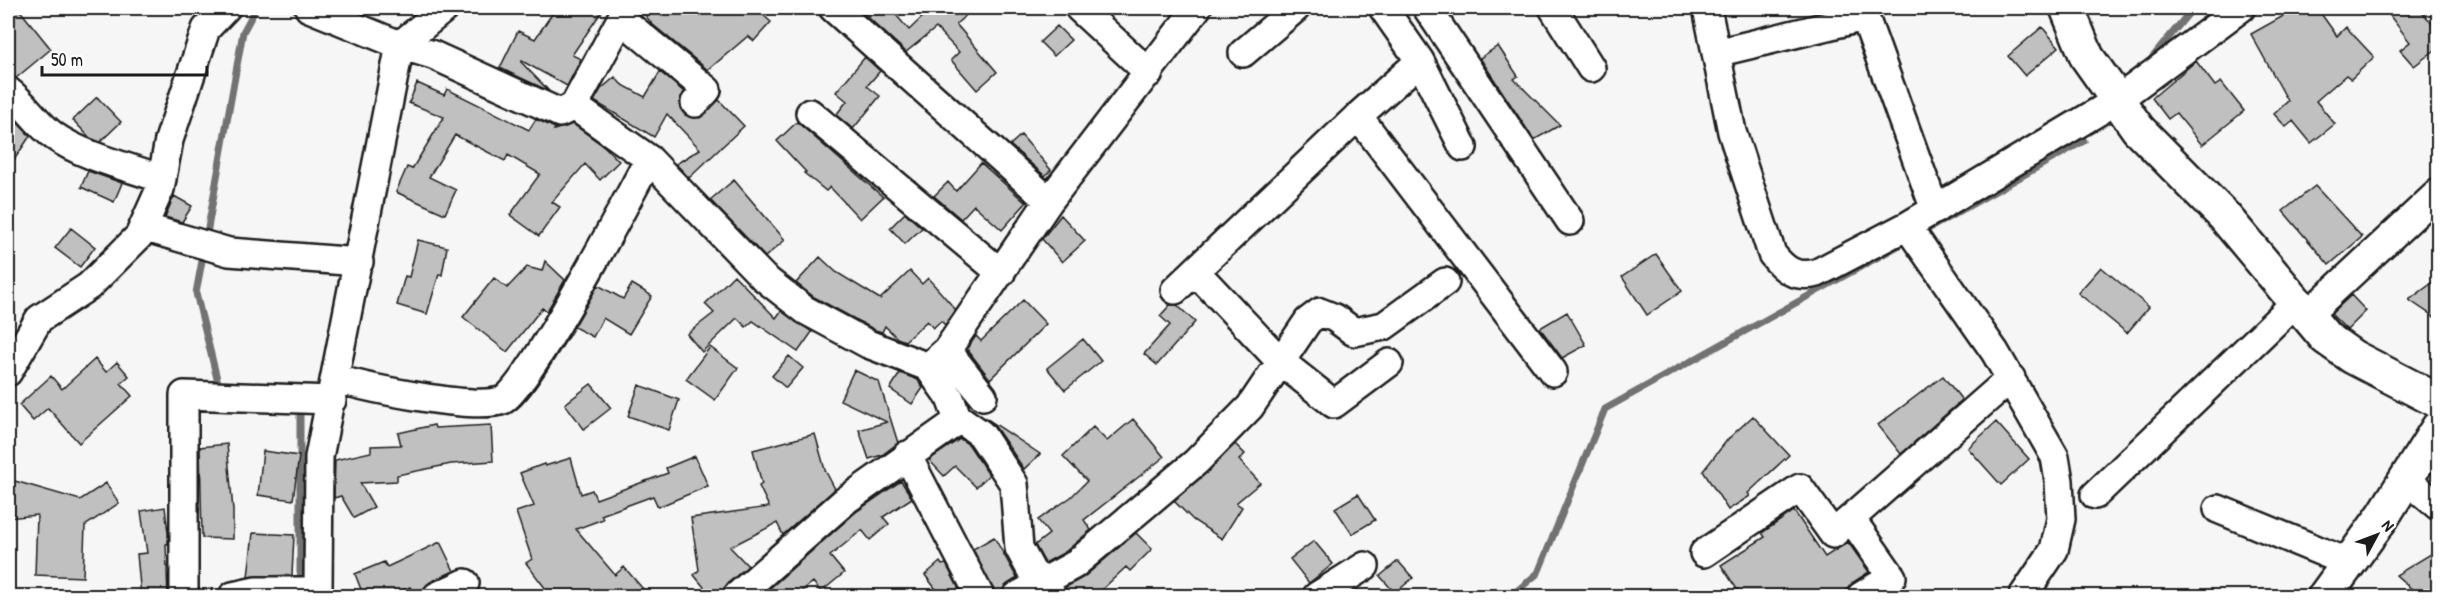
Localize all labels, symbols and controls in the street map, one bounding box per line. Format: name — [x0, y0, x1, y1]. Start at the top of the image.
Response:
scale bar — [42, 39, 207, 77]
text: 50 m — [51, 47, 83, 72]
north arrow — [2347, 505, 2407, 565]
text: N — [2377, 515, 2400, 536]

